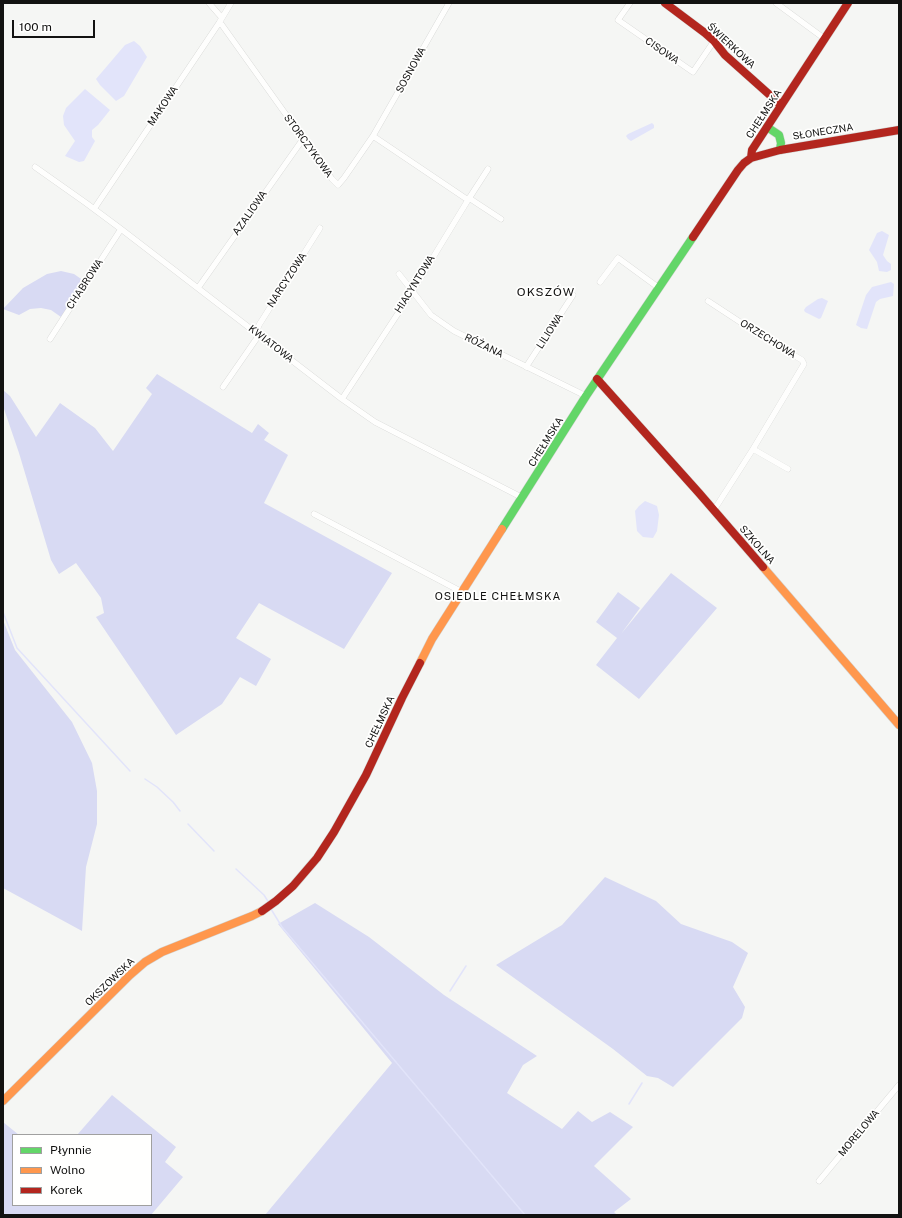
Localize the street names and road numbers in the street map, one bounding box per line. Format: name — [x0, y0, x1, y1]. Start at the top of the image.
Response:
street label: ŚWIERKOWA — [704, 21, 758, 71]
street label: CISOWA — [643, 35, 681, 67]
street label: SOSNOWA — [393, 45, 429, 95]
street label: MAKOWA — [145, 84, 181, 128]
street label: CHEŁMSKA — [744, 87, 784, 141]
street label: STORCZYKOWA — [281, 112, 335, 180]
street label: SŁONECZNA — [792, 121, 854, 143]
street label: AZALIOWA — [230, 188, 270, 238]
street label: NARCYZOWA — [265, 250, 309, 310]
street label: HIACYNTOWA — [392, 253, 438, 315]
street label: CHABROWA — [64, 257, 106, 311]
street label: LILIOWA — [534, 311, 566, 351]
street label: ORZECHOWA — [738, 317, 798, 361]
street label: KWIATOWA — [246, 323, 296, 365]
street label: RÓŻANA — [463, 331, 505, 361]
street label: CHEŁMSKA — [526, 415, 566, 469]
street label: SZKOLNA — [737, 523, 777, 567]
street label: CHEŁMSKA — [363, 694, 397, 750]
street label: OKSZOWSKA — [83, 955, 137, 1009]
street label: MORELOWA — [836, 1107, 882, 1159]

